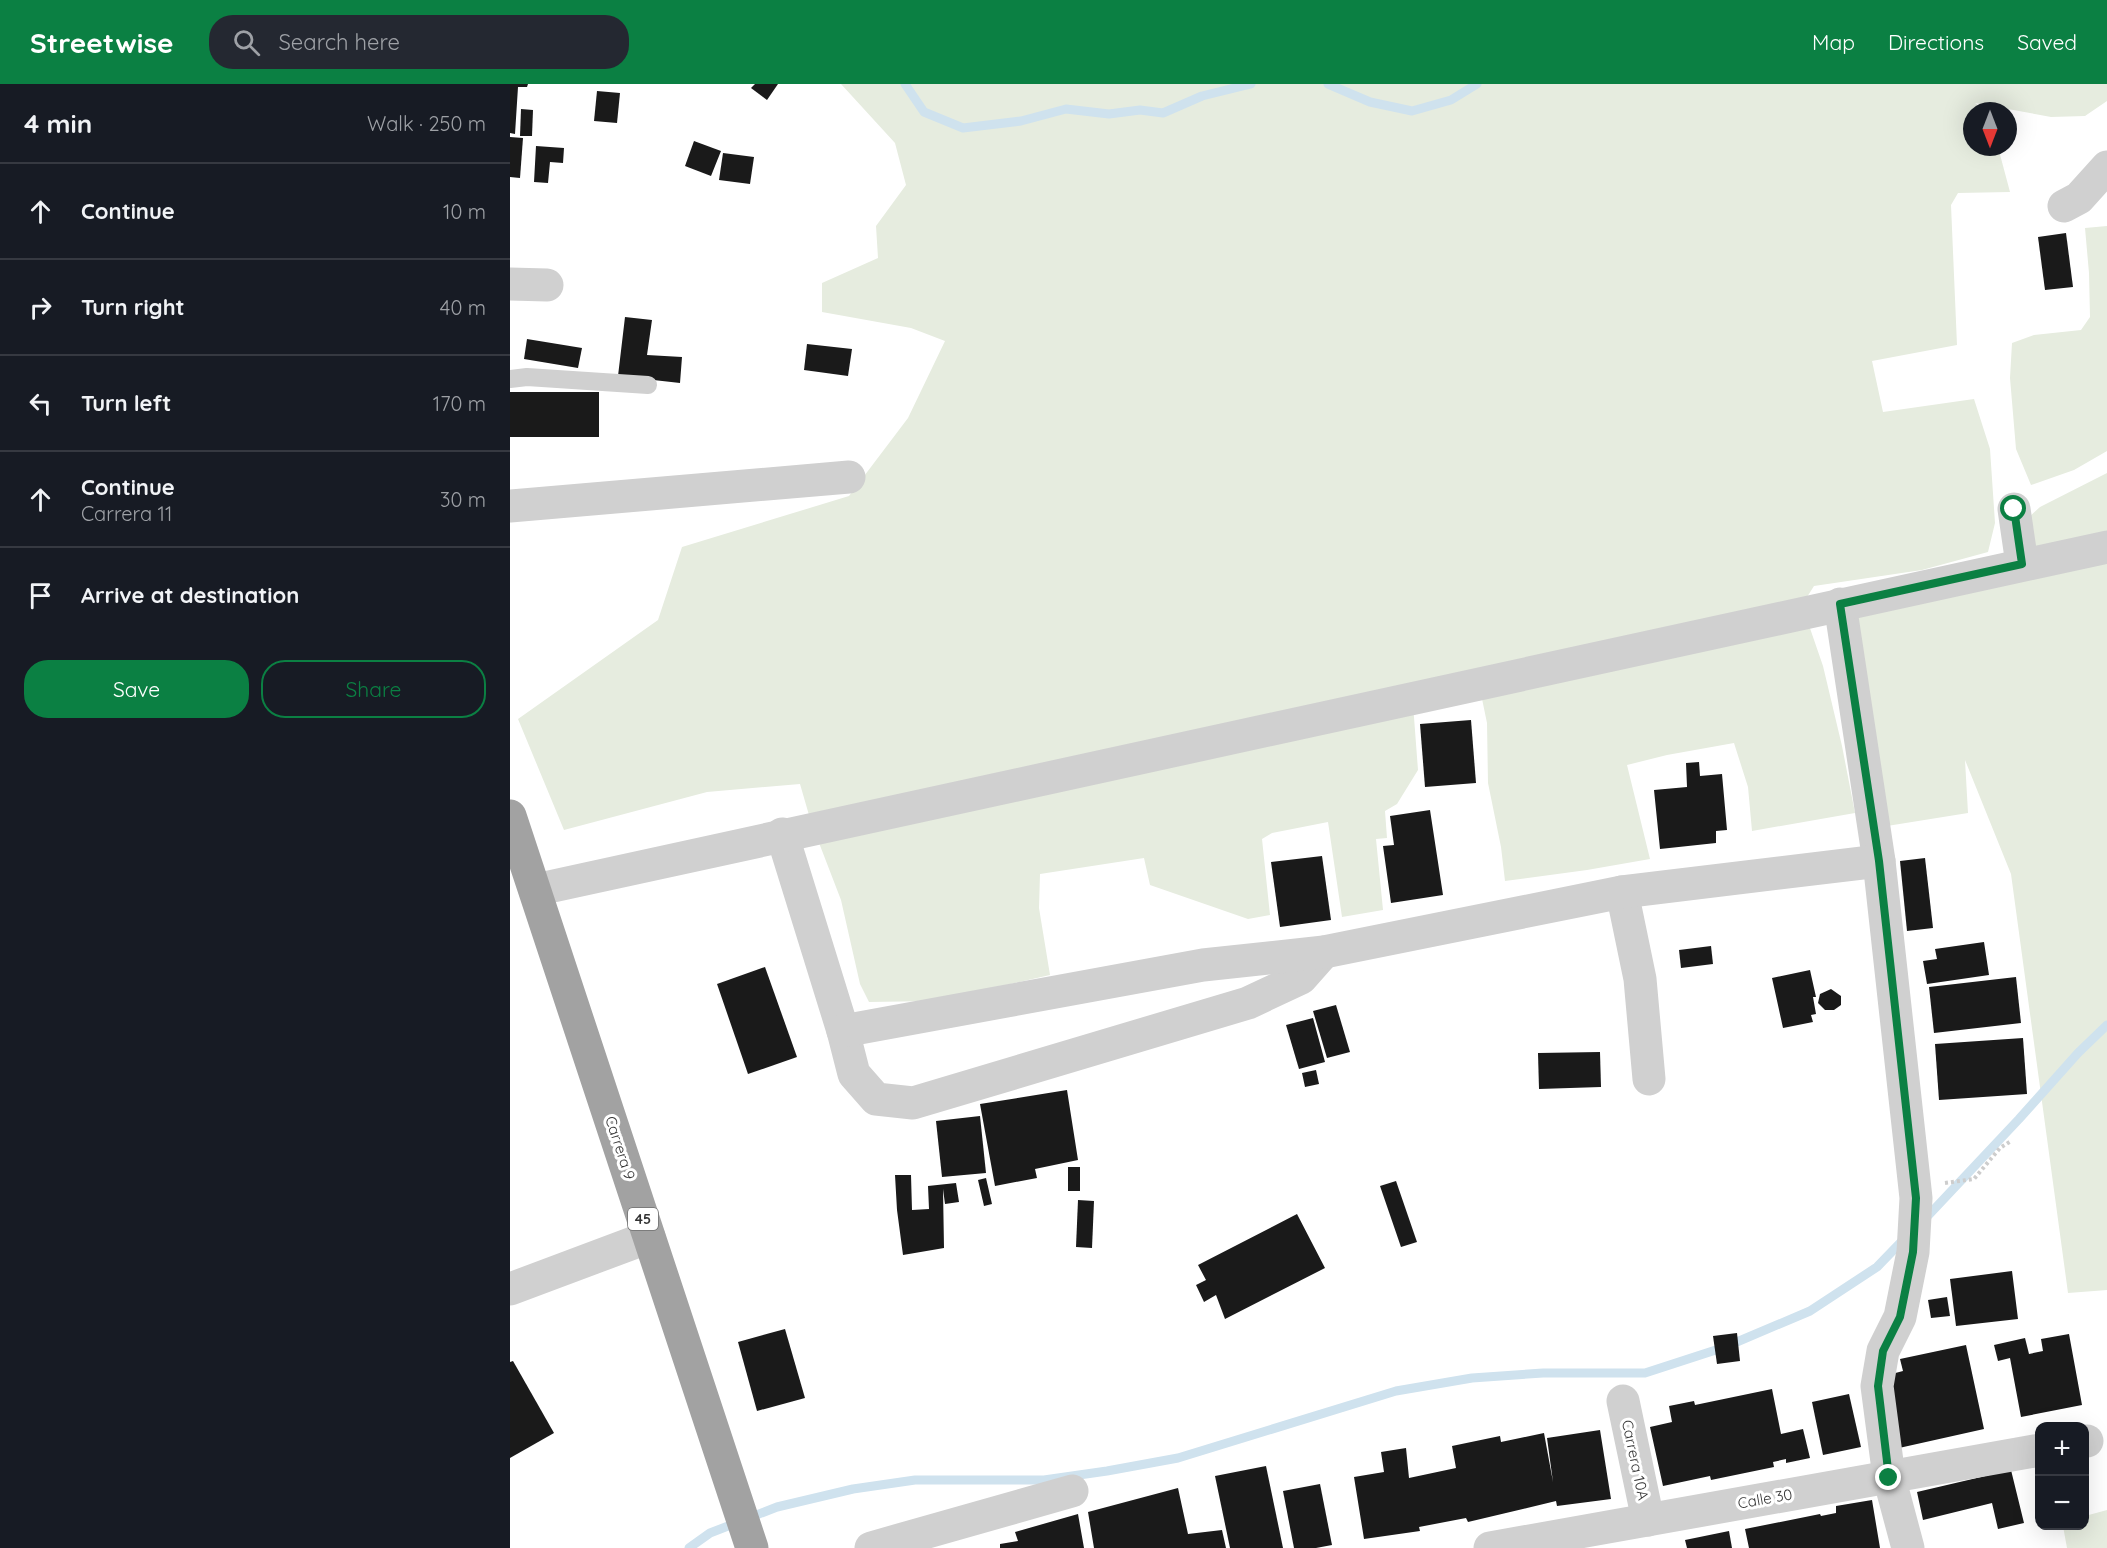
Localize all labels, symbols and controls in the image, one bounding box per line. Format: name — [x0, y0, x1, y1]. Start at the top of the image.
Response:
search box — [209, 15, 629, 69]
text: Streetwise — [30, 25, 173, 60]
icon: search — [230, 26, 263, 59]
text: Search here — [278, 28, 400, 56]
text: Map — [1812, 29, 1855, 55]
text: Directions — [1888, 29, 1984, 55]
text: Saved — [2017, 29, 2077, 55]
north arrow — [1963, 102, 2017, 156]
text: 4 min — [24, 107, 92, 140]
text: Walk · 250 m — [367, 111, 486, 136]
icon: ahead — [24, 195, 57, 228]
text: Continue — [81, 197, 175, 225]
text: 10 m — [443, 199, 486, 224]
icon: right — [24, 291, 57, 324]
text: Turn right — [81, 293, 185, 321]
text: 40 m — [440, 295, 486, 320]
icon: left — [24, 387, 57, 420]
text: Turn left — [81, 389, 171, 417]
text: 170 m — [433, 391, 486, 416]
text: Continue — [81, 473, 175, 501]
icon: ahead — [24, 483, 57, 516]
text: 30 m — [440, 487, 486, 512]
route start — [2000, 495, 2026, 521]
text: Carrera 11 — [81, 501, 172, 526]
icon: arrive — [24, 579, 57, 612]
text: Arrive at destination — [81, 581, 299, 609]
button: Save — [24, 660, 249, 718]
button: Share — [261, 660, 486, 718]
street label: Carrera 9 — [601, 1114, 640, 1182]
road number: 45 — [628, 1208, 658, 1230]
street label: Carrera 10A — [1618, 1418, 1653, 1502]
map controls — [2035, 1422, 2089, 1530]
button: + — [2035, 1422, 2089, 1476]
route end — [1875, 1464, 1901, 1490]
button: − — [2035, 1476, 2089, 1530]
street label: Calle 30 — [1736, 1484, 1794, 1513]

